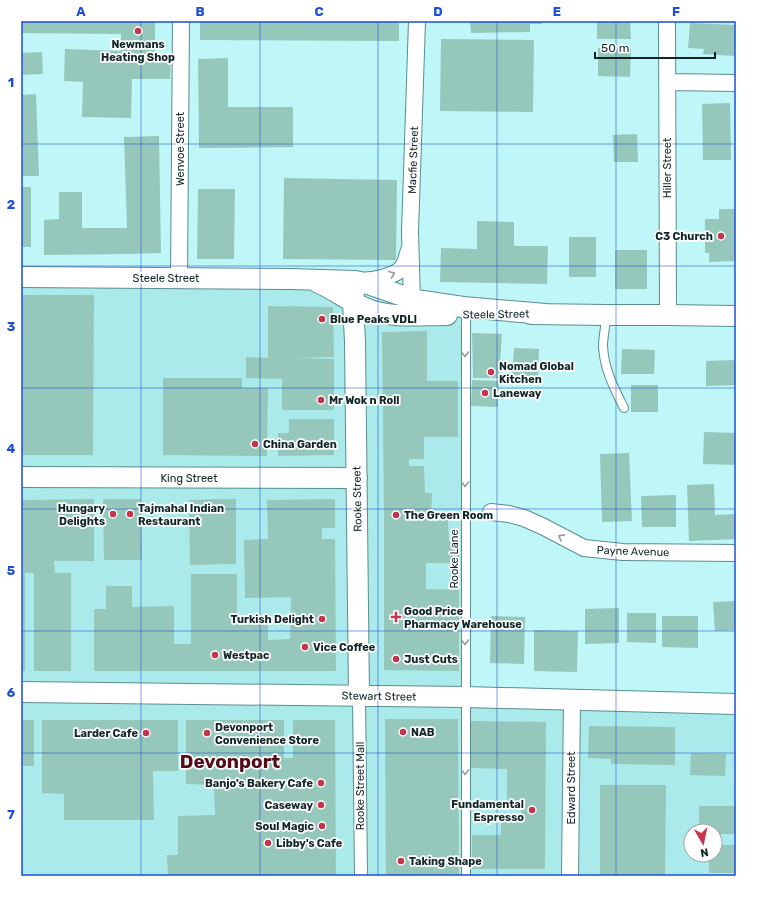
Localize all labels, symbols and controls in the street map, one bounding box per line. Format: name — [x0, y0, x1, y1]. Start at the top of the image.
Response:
text: A — [76, 4, 86, 19]
text: B — [195, 4, 205, 19]
text: C — [314, 4, 324, 19]
text: D — [433, 4, 443, 19]
text: E — [553, 4, 561, 19]
text: F — [672, 4, 680, 19]
marker: Newmans Heating Shop — [133, 26, 143, 36]
scale bar — [595, 34, 715, 60]
place label: Newmans Heating Shop — [101, 38, 175, 64]
text: 50 m — [601, 41, 629, 55]
text: 1 — [8, 75, 14, 90]
street label: Wenvoe Street — [174, 111, 187, 186]
street label: Macfie Street — [406, 125, 421, 194]
street label: Hiller Street — [661, 137, 674, 198]
text: 2 — [7, 197, 15, 212]
place label: C3 Church — [655, 230, 713, 243]
marker: C3 Church — [716, 231, 726, 241]
one-way arrow — [389, 270, 396, 278]
street label: Steele Street — [133, 272, 200, 285]
street label: Steele Street — [463, 307, 530, 322]
place label: Blue Peaks VDLl — [330, 313, 417, 326]
marker: Blue Peaks VDLl — [317, 314, 327, 324]
text: 3 — [7, 319, 16, 334]
one-way arrow — [461, 351, 469, 357]
place label: Nomad Global Kitchen — [499, 360, 574, 386]
marker: Nomad Global Kitchen — [486, 367, 496, 377]
place label: Laneway — [493, 387, 542, 400]
marker: Laneway — [480, 388, 490, 398]
place label: Mr Wok n Roll — [329, 394, 400, 407]
marker: Mr Wok n Roll — [316, 395, 326, 405]
place label: China Garden — [263, 438, 337, 451]
marker: China Garden — [250, 439, 260, 449]
text: 4 — [7, 441, 16, 456]
street label: Rooke Street — [350, 465, 365, 532]
street label: King Street — [160, 472, 218, 485]
one-way arrow — [461, 481, 469, 487]
place label: Hungary Delights — [58, 502, 105, 528]
place label: Tajmahal Indian Restaurant — [138, 502, 224, 528]
marker: Hungary Delights — [108, 509, 118, 519]
marker: Tajmahal Indian Restaurant — [125, 509, 135, 519]
place label: The Green Room — [404, 509, 493, 522]
marker: The Green Room — [391, 510, 401, 520]
street label: Rooke Lane — [448, 529, 461, 589]
one-way arrow — [558, 534, 566, 541]
street label: Payne Avenue — [596, 544, 670, 559]
text: 5 — [7, 563, 15, 578]
place label: Good Price Pharmacy Warehouse — [404, 605, 522, 631]
marker: Good Price Pharmacy Warehouse — [391, 612, 401, 622]
place label: Turkish Delight — [231, 613, 314, 626]
marker: Turkish Delight — [317, 614, 327, 624]
one-way arrow — [461, 639, 469, 645]
place label: Vice Coffee — [313, 641, 376, 654]
marker: Vice Coffee — [300, 642, 310, 652]
place label: Westpac — [223, 649, 270, 662]
marker: Westpac — [210, 650, 220, 660]
place label: Just Cuts — [404, 653, 458, 666]
marker: Just Cuts — [391, 654, 401, 664]
text: 6 — [7, 685, 16, 700]
street label: Stewart Street — [341, 689, 417, 704]
place label: Devonport Convenience Store — [215, 721, 319, 747]
place label: NAB — [411, 726, 435, 739]
place label: Larder Cafe — [74, 727, 138, 740]
marker: NAB — [398, 727, 408, 737]
marker: Larder Cafe — [141, 728, 151, 738]
marker: Devonport Convenience Store — [202, 728, 212, 738]
street label: Rooke Street Mall — [354, 742, 367, 830]
district label: Devonport — [180, 750, 280, 773]
street label: Edward Street — [565, 751, 578, 824]
one-way arrow — [461, 769, 469, 775]
place label: Banjo's Bakery Cafe — [205, 777, 313, 790]
marker: Banjo's Bakery Cafe — [316, 778, 326, 788]
place label: Fundamental Espresso — [451, 798, 524, 824]
place label: Caseway — [264, 799, 313, 812]
marker: Caseway — [316, 800, 326, 810]
marker: Fundamental Espresso — [527, 805, 537, 815]
text: 7 — [7, 807, 15, 822]
place label: Soul Magic — [255, 820, 315, 833]
marker: Soul Magic — [317, 821, 327, 831]
north arrow — [683, 823, 723, 863]
place label: Libby's Cafe — [276, 837, 343, 850]
marker: Libby's Cafe — [263, 838, 273, 848]
text: N — [699, 845, 709, 859]
place label: Taking Shape — [409, 855, 482, 868]
marker: Taking Shape — [396, 856, 406, 866]

